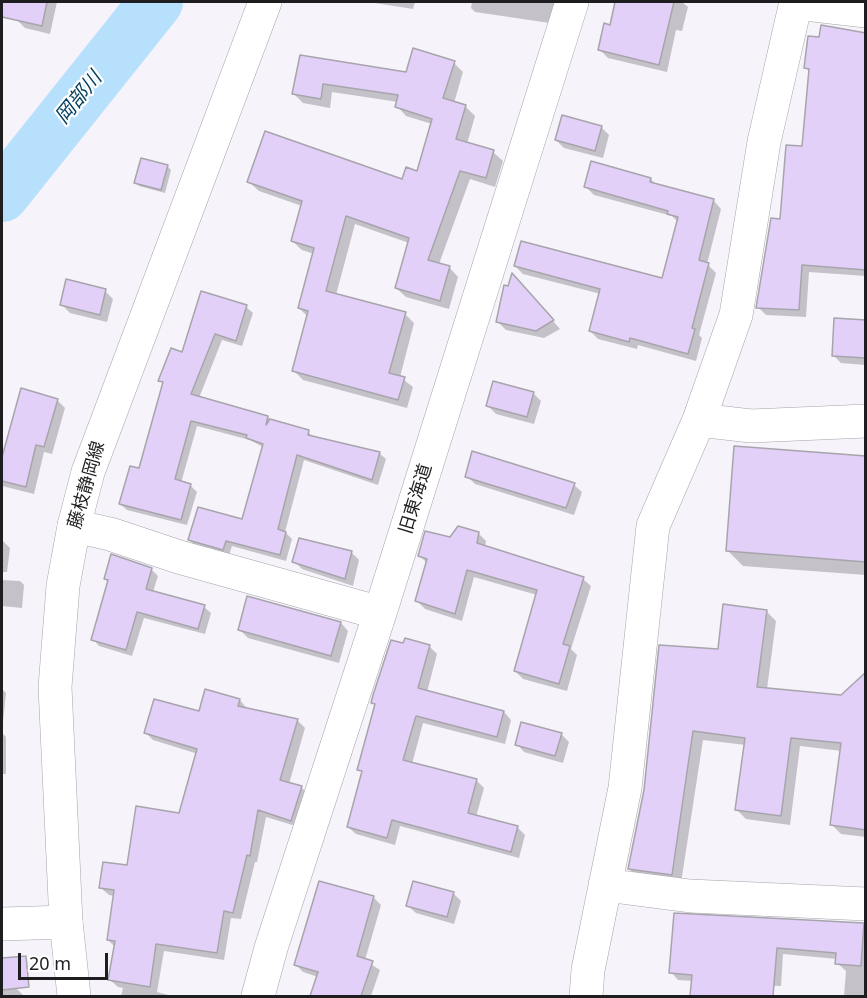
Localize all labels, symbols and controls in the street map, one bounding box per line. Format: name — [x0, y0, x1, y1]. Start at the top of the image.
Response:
water label: 岡部川 — [51, 67, 107, 129]
street label: 藤枝静岡線 — [64, 439, 110, 531]
street label: 旧東海道 — [395, 461, 437, 537]
scale bar — [21, 941, 111, 979]
text: 20 m — [29, 951, 71, 975]

